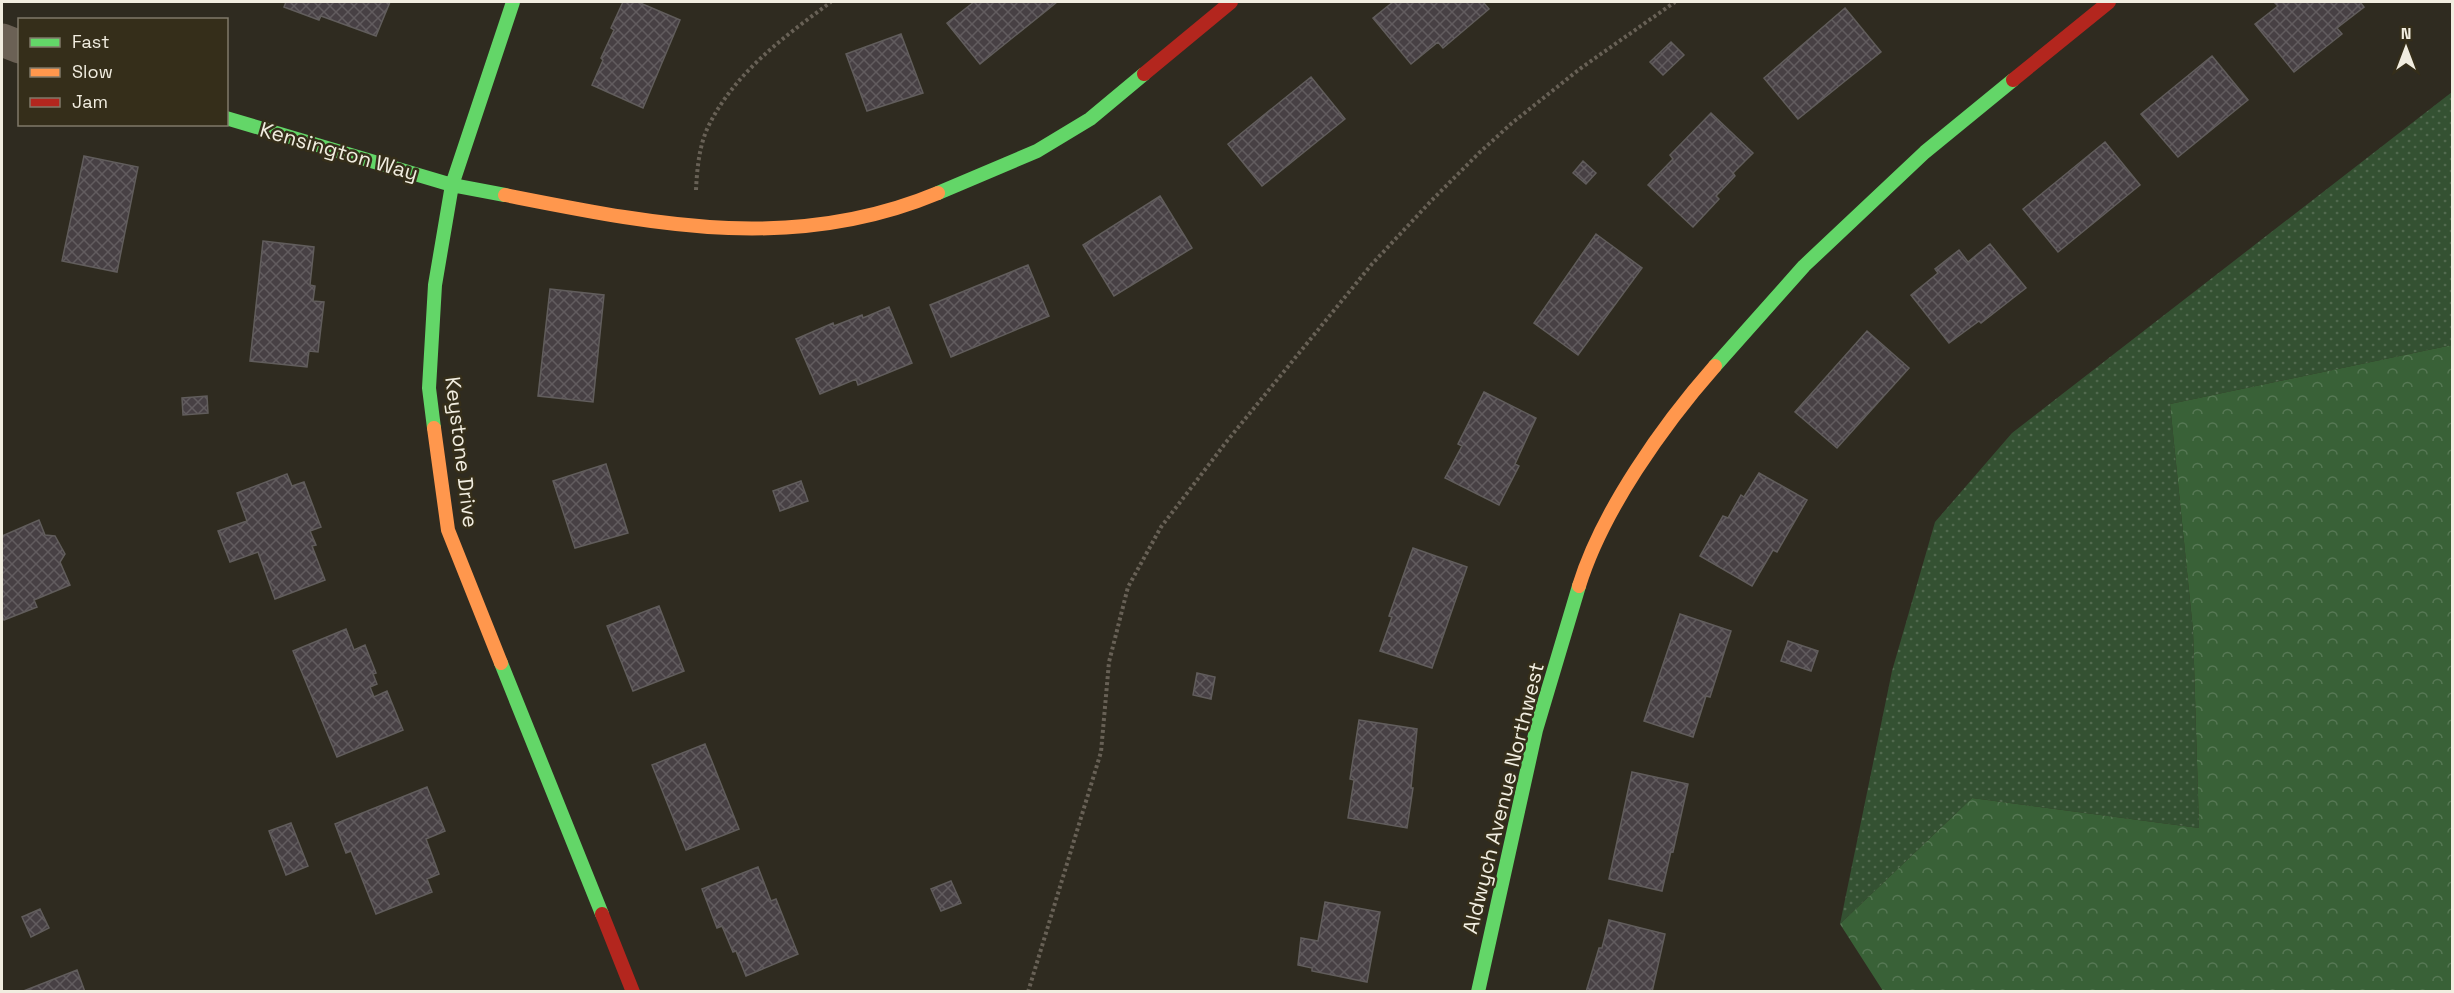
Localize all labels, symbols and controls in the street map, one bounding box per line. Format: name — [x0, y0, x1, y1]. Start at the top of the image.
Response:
legend — [18, 18, 228, 126]
north arrow — [2376, 18, 2436, 78]
text: N — [2401, 23, 2411, 44]
text: Fast — [72, 30, 109, 53]
text: Slow — [72, 60, 113, 83]
text: Jam — [72, 90, 108, 113]
street label: Kensington Way — [257, 115, 421, 187]
street label: Keystone Drive — [439, 375, 485, 529]
street label: Aldwych Avenue Northwest — [1456, 660, 1550, 936]

